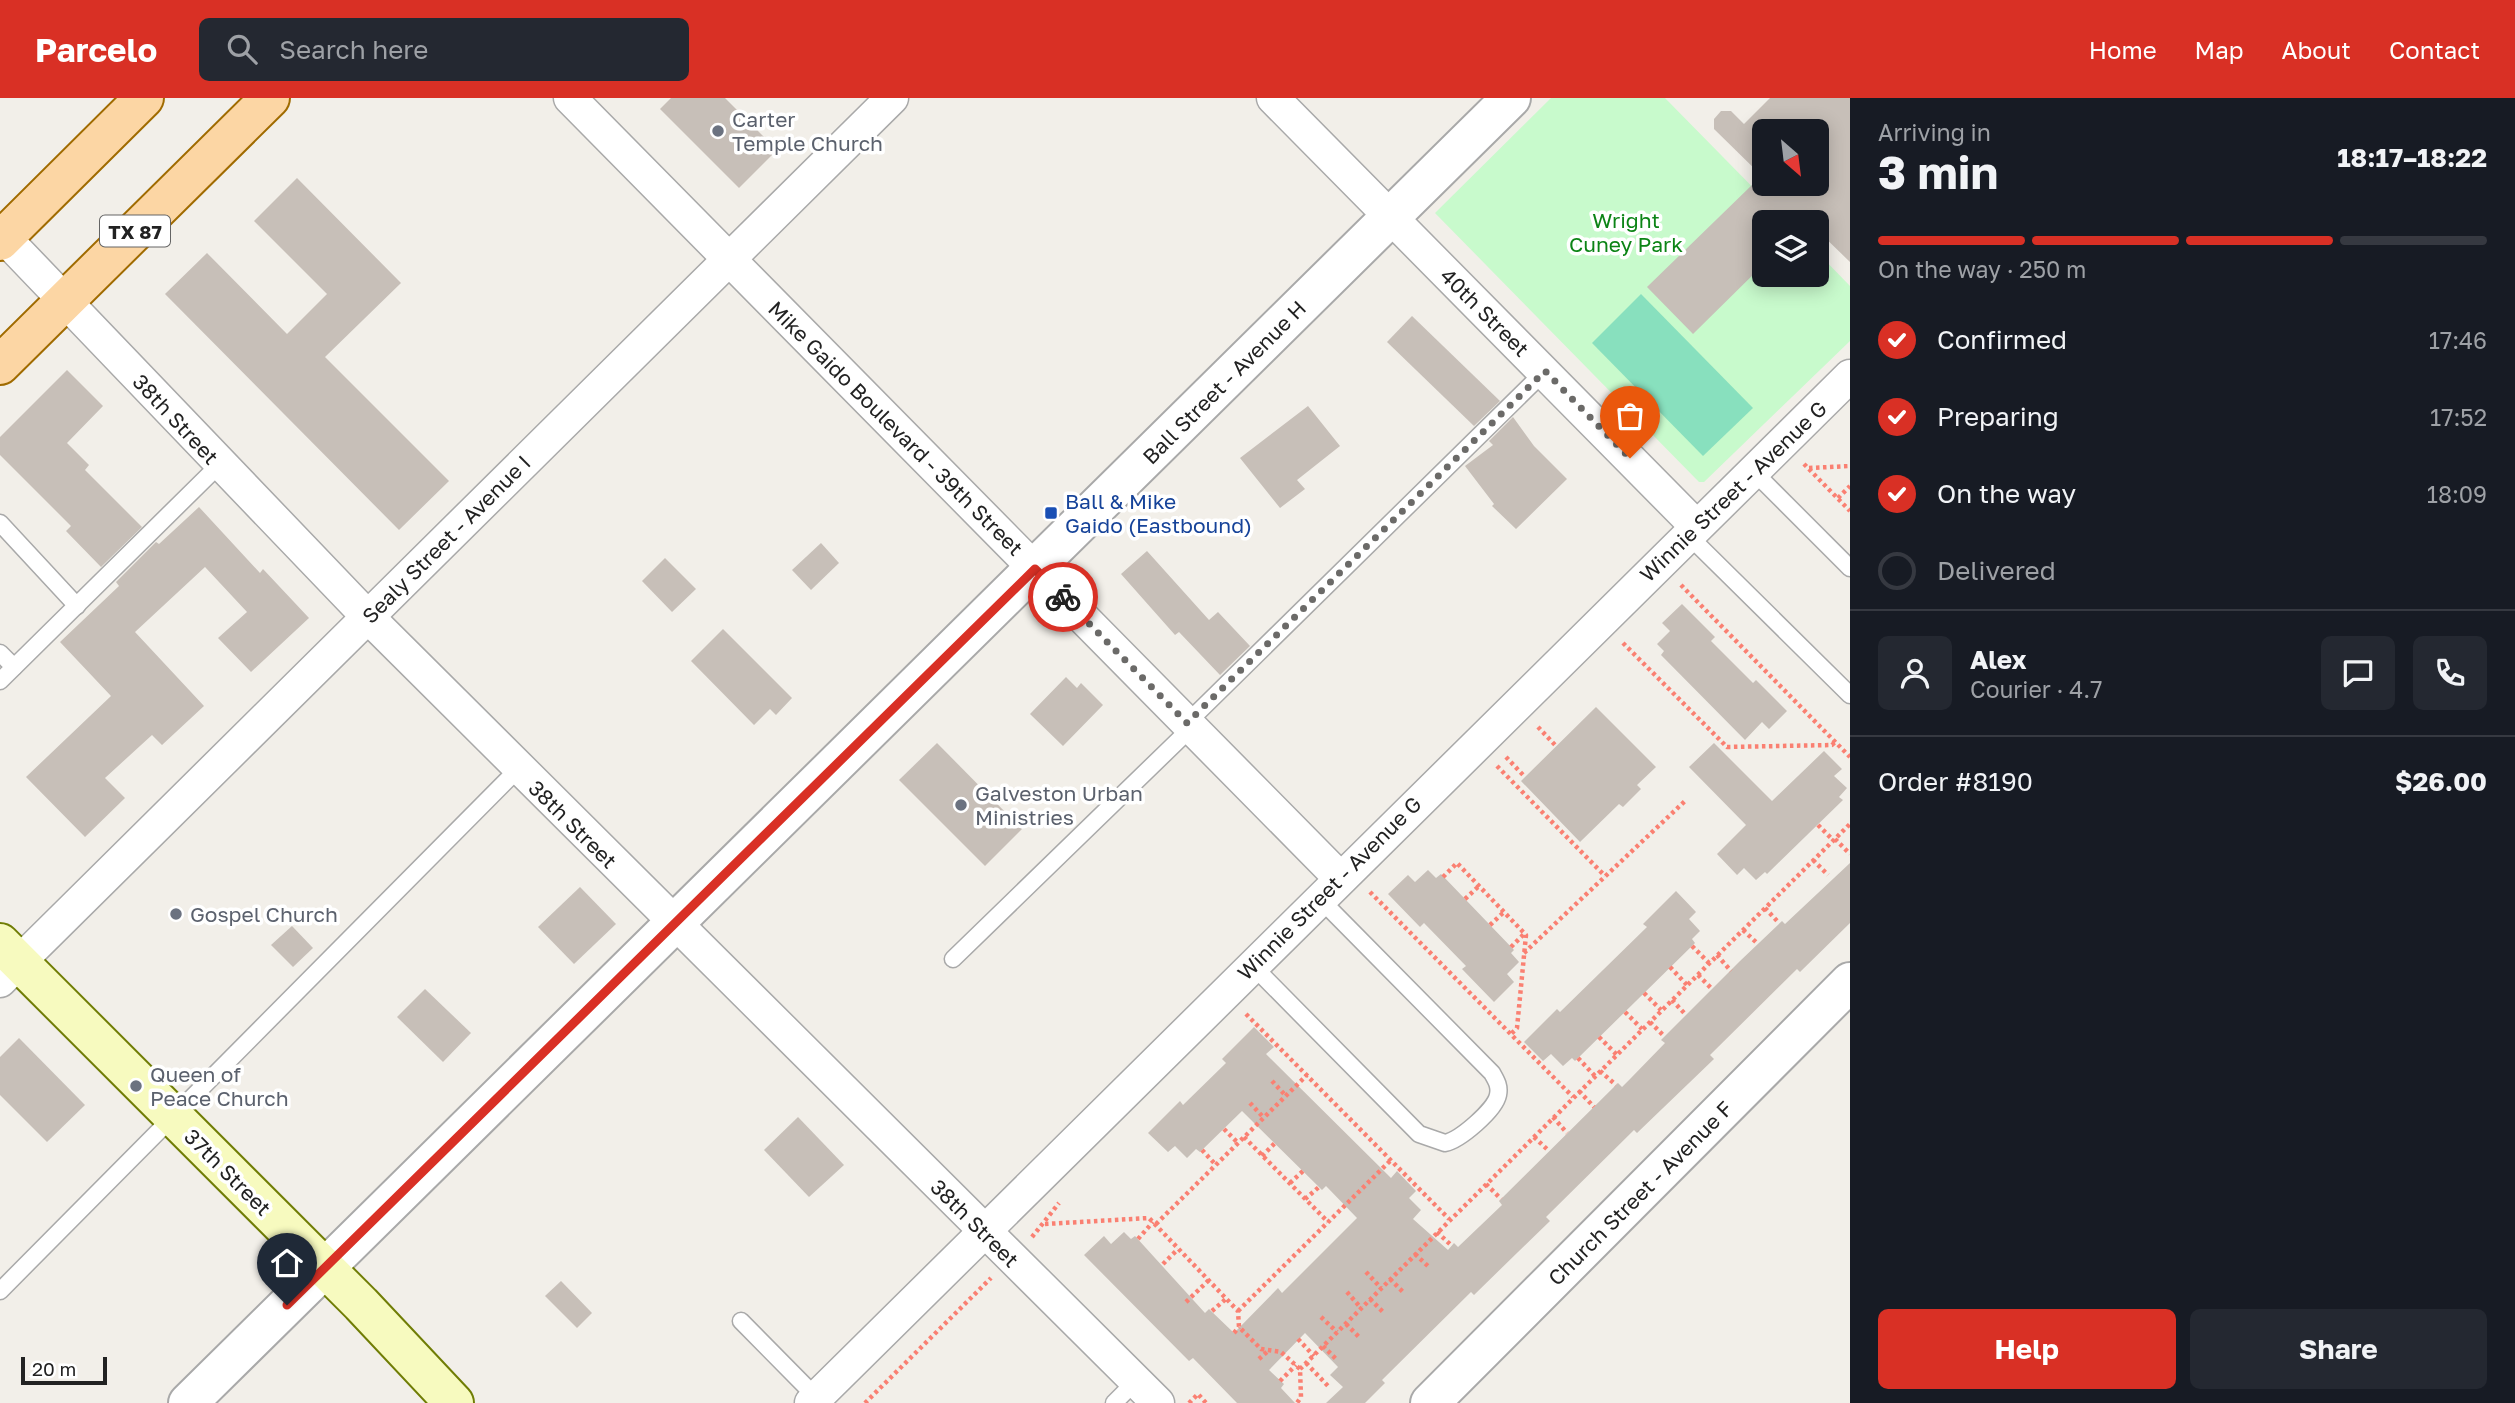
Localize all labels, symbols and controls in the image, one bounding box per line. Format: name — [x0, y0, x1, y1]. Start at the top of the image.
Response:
search box — [199, 18, 689, 81]
text: Parcelo — [35, 30, 157, 69]
icon: search — [223, 30, 261, 68]
text: Search here — [279, 34, 428, 65]
text: Home — [2089, 35, 2157, 64]
text: Map — [2195, 35, 2244, 64]
text: About — [2282, 35, 2351, 64]
text: Contact — [2389, 35, 2480, 64]
place label: Carter Temple Church — [732, 106, 883, 156]
text: Arriving in — [1878, 118, 1991, 146]
north arrow — [1752, 119, 1829, 196]
map controls — [1752, 119, 1829, 287]
marker: Carter Temple Church — [710, 123, 726, 139]
text: 18:17–18:22 — [2337, 142, 2487, 173]
text: 3 min — [1878, 144, 1998, 199]
park label: Wright Cuney Park — [1569, 207, 1683, 257]
button: layers — [1752, 210, 1829, 287]
road number: TX 87 — [100, 216, 170, 246]
text: On the way · 250 m — [1878, 255, 2086, 283]
street label: 40th Street — [1435, 262, 1535, 362]
street label: Mike Gaido Boulevard - 39th Street — [763, 295, 1029, 561]
street label: Ball Street - Avenue H — [1137, 295, 1311, 469]
icon: check — [1878, 321, 1916, 359]
text: Confirmed — [1937, 324, 2067, 355]
text: 17:46 — [2429, 326, 2487, 354]
street label: 38th Street — [128, 369, 224, 469]
pin — [1600, 386, 1660, 458]
street label: Winnie Street - Avenue G — [1634, 395, 1832, 587]
icon: bag — [1611, 397, 1649, 435]
icon: check — [1878, 398, 1916, 436]
text: Preparing — [1937, 401, 2059, 432]
text: 17:52 — [2430, 403, 2487, 431]
street label: Sealy Street - Avenue I — [356, 449, 536, 629]
icon: check — [1878, 475, 1916, 513]
text: On the way — [1937, 478, 2076, 509]
text: 18:09 — [2427, 480, 2487, 508]
place label: Ball & Mike Gaido (Eastbound) — [1065, 488, 1252, 538]
marker: Ball & Mike Gaido (Eastbound) — [1043, 505, 1059, 521]
text: Delivered — [1937, 555, 2056, 586]
courier — [1028, 562, 1098, 632]
icon: bike — [1044, 578, 1082, 616]
button: person — [1878, 636, 1952, 710]
button: chat — [2321, 636, 2395, 710]
button: phone — [2413, 636, 2487, 710]
text: Alex — [1970, 644, 2027, 675]
text: Courier · 4.7 — [1970, 675, 2102, 703]
text: Order #8190 — [1878, 766, 2033, 797]
text: $26.00 — [2395, 766, 2487, 797]
street label: 38th Street — [524, 775, 622, 873]
place label: Galveston Urban Ministries — [975, 780, 1143, 830]
street label: Winnie Street - Avenue G — [1232, 791, 1426, 985]
marker: Galveston Urban Ministries — [953, 797, 969, 813]
place label: Gospel Church — [190, 901, 338, 927]
marker: Gospel Church — [168, 906, 184, 922]
place label: Queen of Peace Church — [150, 1061, 289, 1111]
marker: Queen of Peace Church — [128, 1078, 144, 1094]
street label: Church Street - Avenue F — [1542, 1095, 1738, 1291]
street label: 37th Street — [179, 1123, 277, 1221]
street label: 38th Street — [926, 1174, 1024, 1272]
pin — [257, 1233, 317, 1305]
icon: home — [268, 1244, 306, 1282]
button: Help — [1878, 1309, 2176, 1389]
button: Share — [2190, 1309, 2487, 1389]
scale bar — [21, 1354, 107, 1386]
text: 20 m — [32, 1357, 76, 1380]

